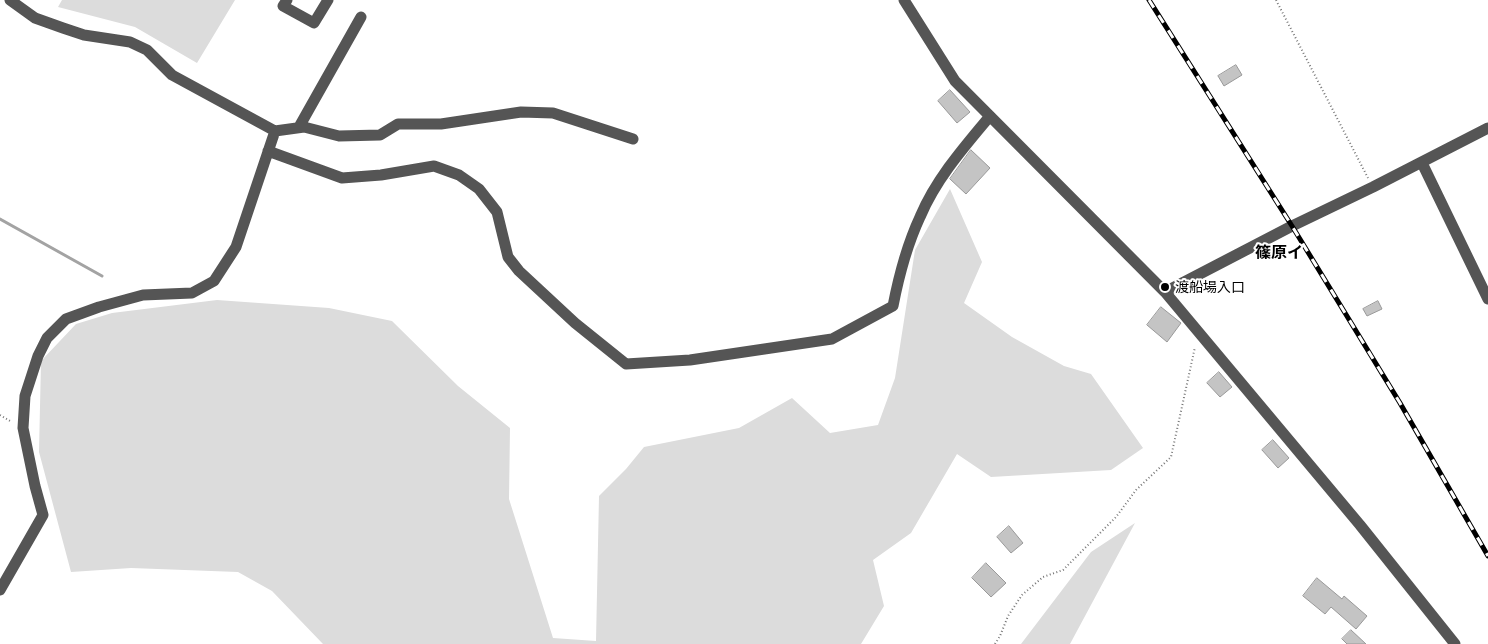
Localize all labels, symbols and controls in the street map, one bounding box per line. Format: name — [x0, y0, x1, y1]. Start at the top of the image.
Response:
district label: 篠原イ — [1255, 243, 1303, 263]
place label: 渡船場入口 — [1175, 279, 1245, 295]
marker: 渡船場入口 — [1159, 281, 1171, 293]

